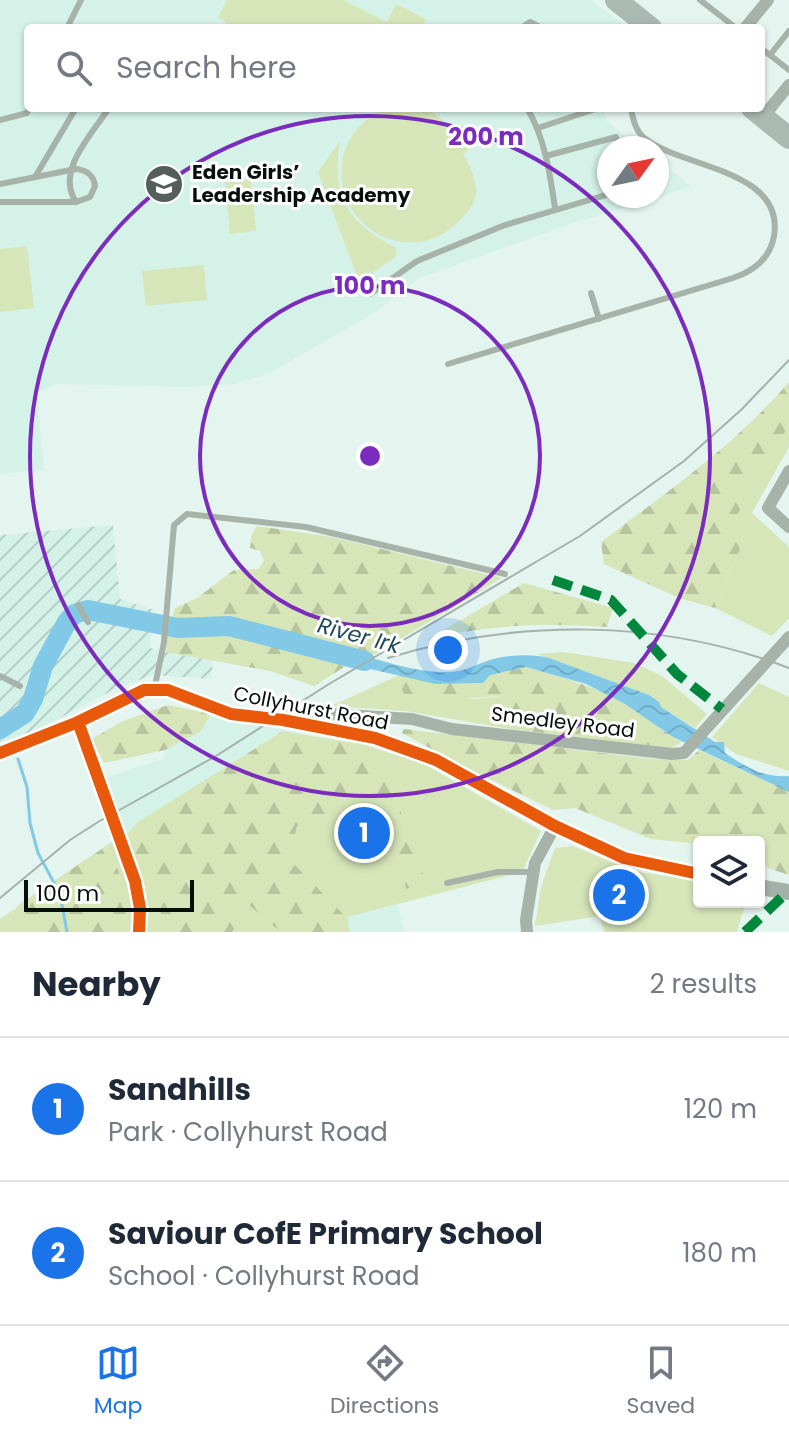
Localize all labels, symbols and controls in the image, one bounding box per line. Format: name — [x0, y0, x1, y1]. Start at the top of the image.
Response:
search box — [24, 24, 765, 112]
icon: search — [52, 46, 96, 90]
text: Search here — [116, 46, 297, 89]
text: 200 m — [448, 120, 524, 153]
north arrow — [597, 136, 669, 208]
place label: Eden Girls’ Leadership Academy — [192, 158, 411, 209]
school or university icon: Eden Girls’ Leadership Academy — [143, 163, 185, 205]
text: 100 m — [335, 269, 405, 302]
centre of rings — [356, 442, 384, 470]
water label: River Irk — [314, 610, 405, 662]
your location — [428, 630, 468, 670]
street label: Collyhurst Road — [231, 679, 391, 737]
street label: Smedley Road — [490, 699, 636, 745]
pin: 1 — [338, 803, 390, 863]
map controls — [693, 836, 765, 908]
button: layers — [693, 836, 765, 908]
pin: 2 — [593, 865, 645, 925]
scale bar — [24, 876, 194, 912]
text: 100 m — [36, 878, 99, 909]
text: Nearby — [32, 960, 161, 1008]
text: 2 results — [650, 966, 757, 1002]
text: Sandhills — [108, 1068, 251, 1111]
text: 1 — [53, 1091, 63, 1127]
text: 120 m — [684, 1091, 757, 1127]
text: Park · Collyhurst Road — [108, 1114, 388, 1150]
text: Saviour CofE Primary School — [108, 1212, 543, 1255]
text: 2 — [51, 1235, 65, 1271]
text: 180 m — [682, 1235, 757, 1271]
text: School · Collyhurst Road — [108, 1258, 419, 1294]
tab: Map — [94, 1341, 142, 1422]
tab: Directions — [330, 1341, 439, 1422]
tab: Saved — [627, 1341, 695, 1422]

